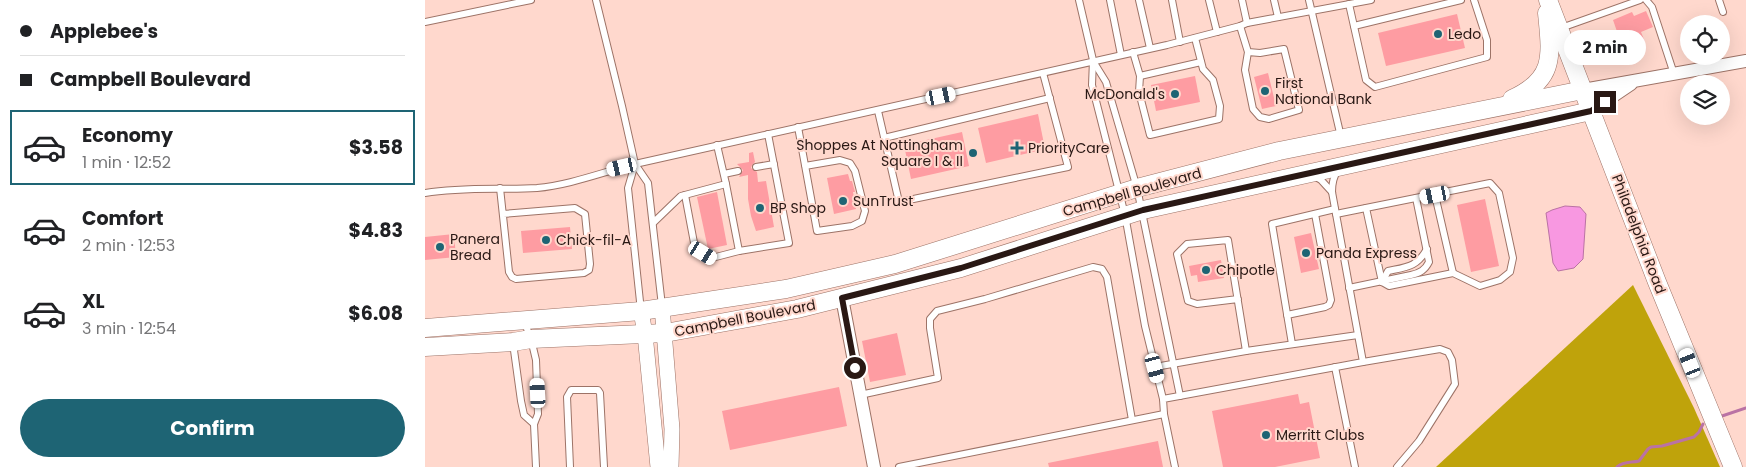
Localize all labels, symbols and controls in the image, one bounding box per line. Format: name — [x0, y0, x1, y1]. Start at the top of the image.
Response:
map controls — [1680, 15, 1730, 125]
button: locate — [1680, 15, 1730, 65]
text: Applebee's — [50, 18, 158, 45]
place label: Ledo — [1448, 24, 1481, 44]
marker: Ledo — [1432, 28, 1444, 40]
callout: 2 min — [1564, 29, 1646, 64]
text: 2 min — [1583, 36, 1627, 59]
text: Campbell Boulevard — [50, 66, 251, 93]
place label: First National Bank — [1275, 73, 1372, 109]
button: layers — [1680, 75, 1730, 125]
place label: McDonald's — [1085, 84, 1165, 104]
marker: First National Bank — [1259, 85, 1271, 97]
car — [924, 86, 957, 106]
marker: McDonald's — [1169, 88, 1181, 100]
route end — [1594, 91, 1616, 113]
text: Economy — [82, 122, 173, 149]
icon: car — [22, 125, 67, 170]
text: $3.58 — [349, 134, 403, 161]
place label: Shoppes At Nottingham Square I & II — [796, 135, 963, 171]
place label: PriorityCare — [1028, 138, 1110, 158]
marker: PriorityCare — [1010, 141, 1024, 155]
marker: Shoppes At Nottingham Square I & II — [967, 147, 979, 159]
text: 1 min · 12:52 — [82, 151, 171, 174]
car — [605, 156, 638, 178]
street label: Campbell Boulevard — [1060, 163, 1204, 221]
street label: Philadelphia Road — [1607, 171, 1671, 297]
car — [1418, 185, 1451, 205]
place label: SunTrust — [853, 191, 913, 211]
marker: SunTrust — [837, 195, 849, 207]
place label: BP Shop — [770, 198, 826, 218]
marker: BP Shop — [754, 202, 766, 214]
text: Comfort — [82, 205, 164, 232]
icon: car — [22, 208, 67, 253]
text: $4.83 — [348, 217, 403, 244]
place label: Panera Bread — [450, 229, 500, 265]
place label: Chick-fil-A — [556, 230, 631, 250]
text: 2 min · 12:53 — [82, 234, 175, 257]
marker: Chick-fil-A — [540, 234, 552, 246]
car — [686, 239, 719, 267]
marker: Panera Bread — [434, 241, 446, 253]
place label: Panda Express — [1316, 243, 1417, 263]
marker: Panda Express — [1300, 247, 1312, 259]
place label: Chipotle — [1216, 260, 1275, 280]
marker: Chipotle — [1200, 264, 1212, 276]
text: XL — [82, 288, 105, 315]
icon: car — [22, 291, 67, 336]
street label: Campbell Boulevard — [673, 294, 817, 342]
text: $6.08 — [348, 300, 403, 327]
text: 3 min · 12:54 — [82, 317, 176, 340]
car — [1677, 346, 1702, 380]
car — [1143, 352, 1166, 384]
route start — [844, 357, 866, 379]
car — [529, 378, 546, 408]
button: Confirm — [20, 399, 405, 457]
place label: Merritt Clubs — [1276, 425, 1365, 445]
marker: Merritt Clubs — [1260, 429, 1272, 441]

